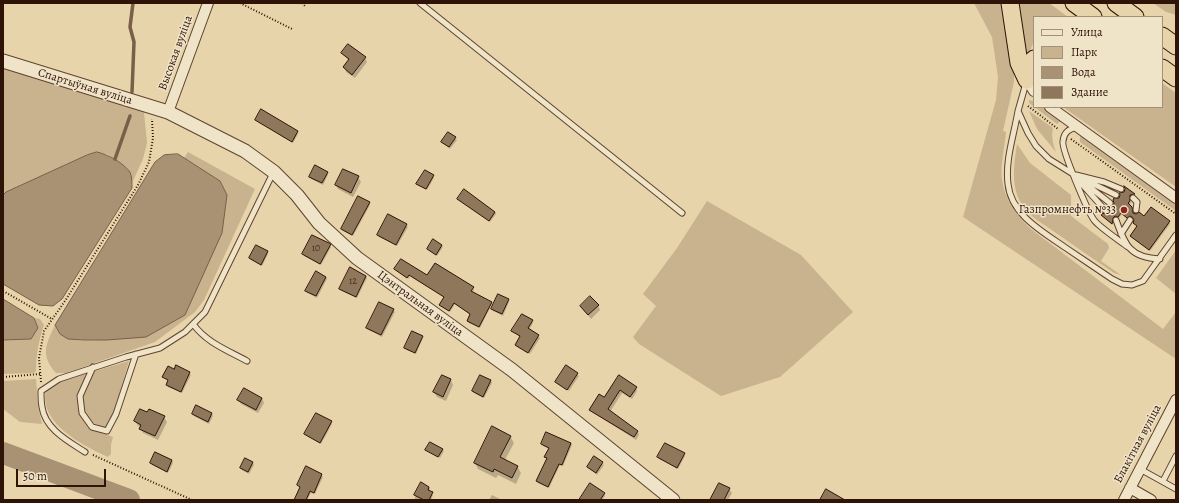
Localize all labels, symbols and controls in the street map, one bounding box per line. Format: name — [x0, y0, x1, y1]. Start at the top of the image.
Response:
street label: Высокая вуліца — [156, 14, 196, 92]
legend — [1033, 16, 1163, 108]
text: Улица — [1071, 24, 1102, 40]
text: Парк — [1071, 44, 1097, 60]
text: Вода — [1071, 64, 1096, 80]
street label: Спартыўная вуліца — [36, 66, 134, 108]
text: Здание — [1071, 84, 1108, 100]
place label: Газпромнефть №33 — [1019, 203, 1116, 217]
marker: Газпромнефть №33 — [1119, 205, 1129, 215]
house number: 10 — [312, 243, 320, 255]
street label: Цэнтральная вуліца — [374, 268, 466, 340]
house number: 12 — [349, 276, 357, 288]
street label: Блакітная вуліца — [1111, 402, 1165, 486]
scale bar — [18, 461, 108, 487]
text: 50 m — [23, 468, 47, 484]

